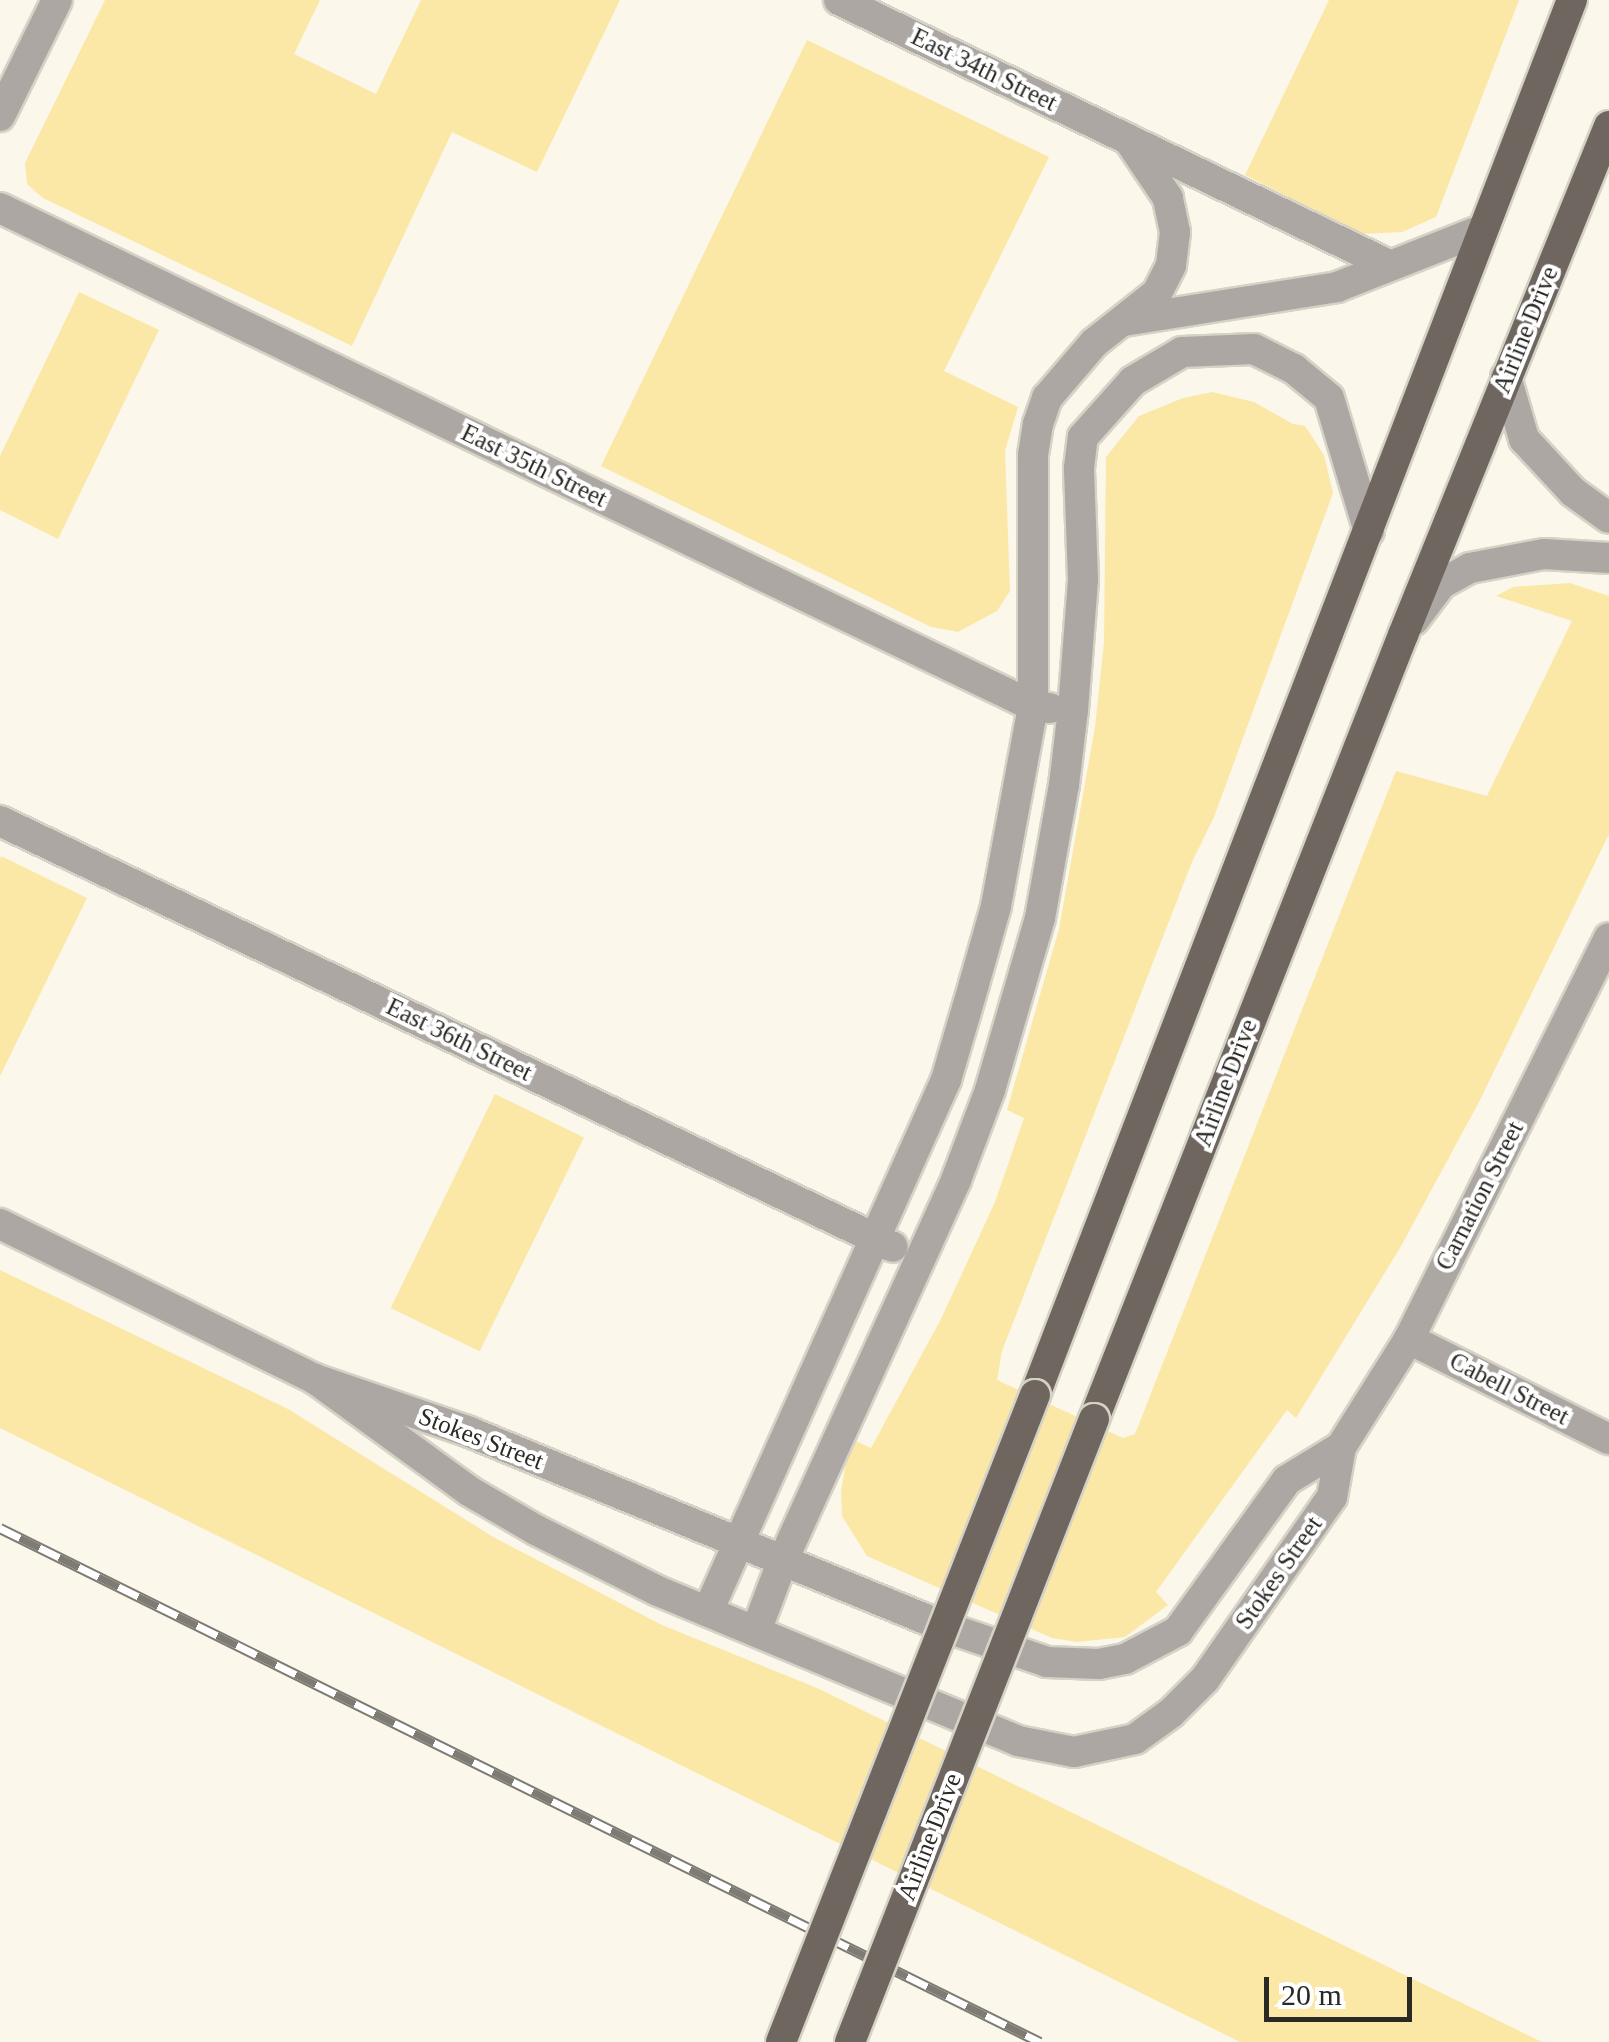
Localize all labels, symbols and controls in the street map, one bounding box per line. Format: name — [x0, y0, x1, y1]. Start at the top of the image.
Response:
street label: East 34th Street — [906, 22, 1062, 118]
street label: Airline Drive — [1487, 262, 1565, 398]
street label: East 35th Street — [456, 418, 612, 514]
street label: East 36th Street — [381, 992, 537, 1088]
street label: Airline Drive — [1188, 1015, 1264, 1151]
street label: Carnation Street — [1430, 1117, 1530, 1275]
street label: Cabell Street — [1444, 1346, 1574, 1432]
street label: Stokes Street — [414, 1401, 548, 1477]
street label: Stokes Street — [1229, 1511, 1329, 1635]
street label: Airline Drive — [892, 1769, 968, 1905]
scale bar — [1269, 1957, 1416, 2019]
text: 20 m — [1281, 1978, 1342, 2011]

